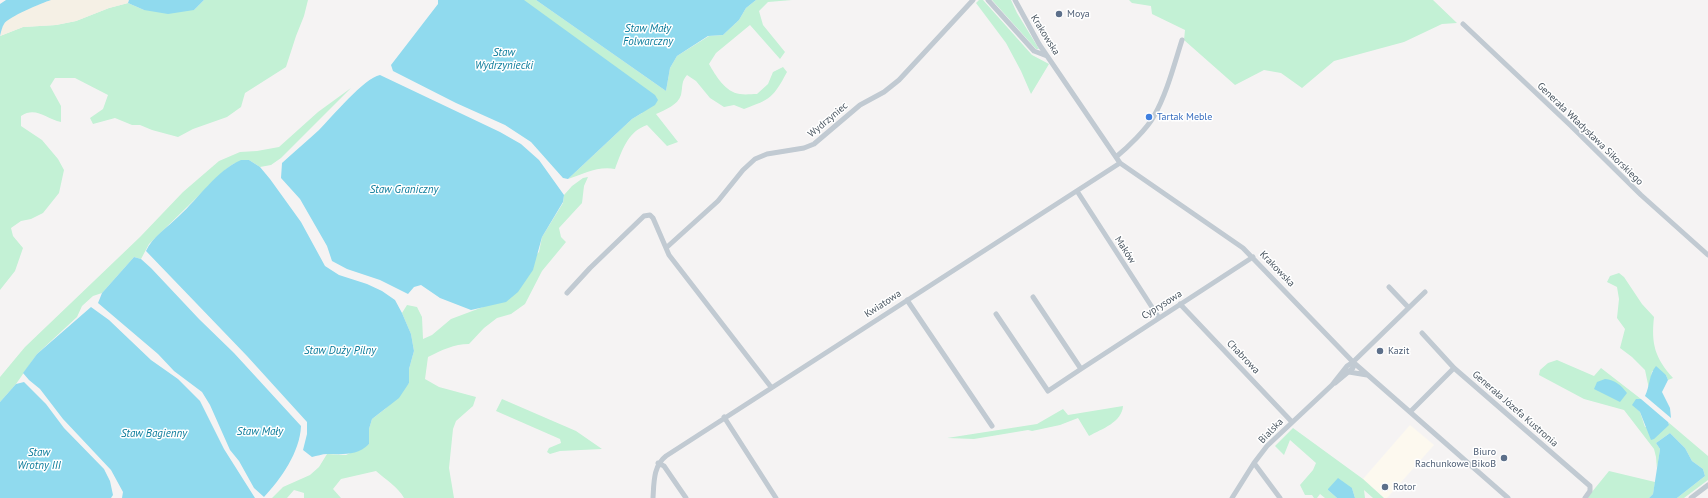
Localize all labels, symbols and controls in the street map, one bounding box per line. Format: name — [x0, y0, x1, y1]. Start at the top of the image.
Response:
place label: Moya — [1067, 8, 1090, 20]
marker: Moya — [1054, 9, 1064, 19]
street label: Krakowska — [1028, 13, 1062, 57]
water label: Staw Mały Folwarczny — [623, 22, 673, 48]
water label: Staw Wydrzyniecki — [475, 46, 533, 72]
street label: Generała Władysława Sikorskiego — [1534, 80, 1646, 188]
street label: Wydrzyniec — [806, 100, 850, 140]
place label: Tartak Meble — [1157, 111, 1212, 123]
marker: Tartak Meble — [1144, 112, 1154, 122]
water label: Staw Graniczny — [370, 183, 438, 197]
street label: Maków — [1112, 234, 1138, 266]
street label: Krakowska — [1257, 248, 1297, 290]
street label: Kwiatowa — [862, 288, 904, 320]
street label: Cyprysowa — [1140, 288, 1184, 322]
street label: Chabrowa — [1224, 338, 1262, 376]
water label: Staw Duży Pilny — [304, 344, 376, 358]
place label: Kazit — [1388, 345, 1409, 357]
marker: Kazit — [1375, 346, 1385, 356]
street label: Generała Józefa Kustronia — [1470, 369, 1560, 449]
street label: Bialska — [1256, 416, 1286, 446]
water label: Staw Mały — [237, 425, 283, 439]
water label: Staw Bagienny — [121, 427, 187, 441]
water label: Staw Wrotny III — [17, 446, 61, 472]
place label: Biuro Rachunkowe BikoB — [1415, 446, 1496, 470]
marker: Biuro Rachunkowe BikoB — [1499, 453, 1509, 463]
place label: Rotor — [1393, 481, 1416, 493]
marker: Rotor — [1380, 482, 1390, 492]

